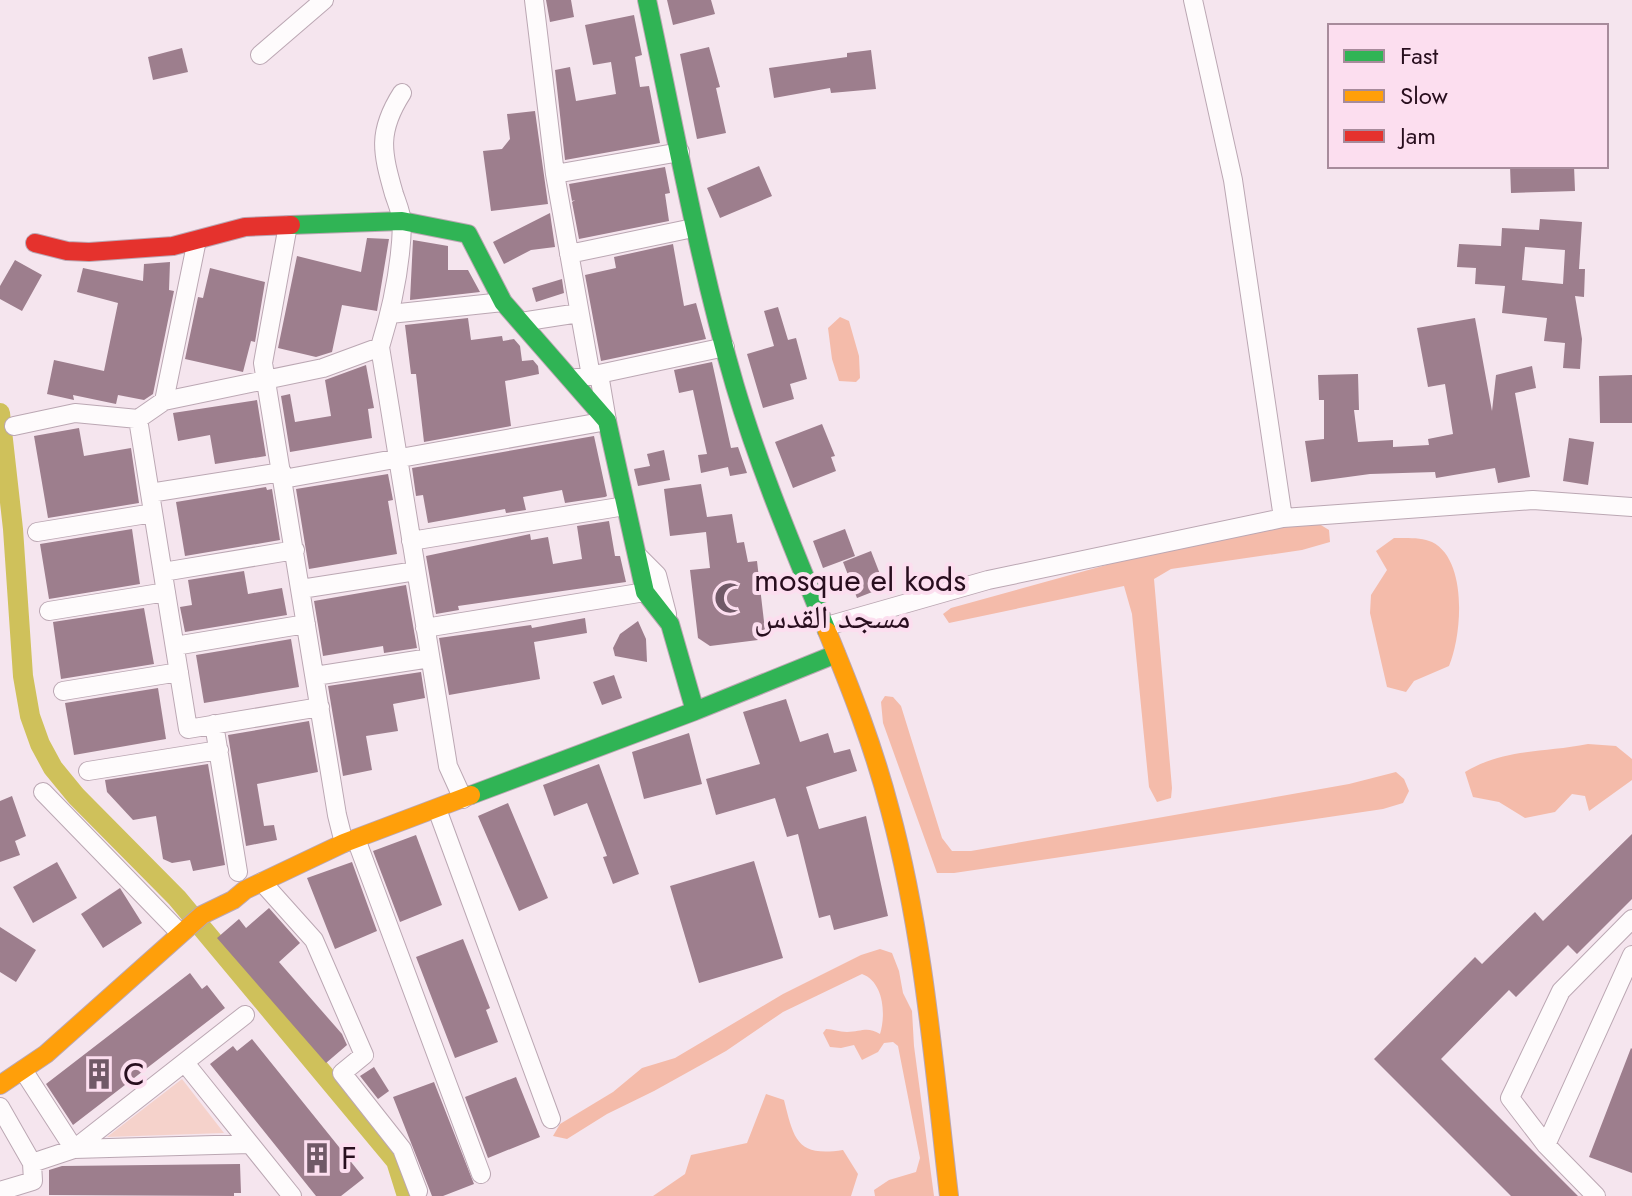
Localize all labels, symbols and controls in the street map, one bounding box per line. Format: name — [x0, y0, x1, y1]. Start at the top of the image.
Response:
legend — [1328, 24, 1608, 168]
text: Fast — [1400, 38, 1438, 73]
text: Slow — [1400, 78, 1448, 113]
text: Jam — [1397, 118, 1436, 153]
place label: mosque el kods مسجد القدس — [754, 557, 966, 640]
mosque icon: mosque el kods مسجد القدس — [713, 581, 747, 615]
place label: C — [123, 1051, 145, 1097]
building icon: C — [82, 1057, 116, 1091]
place label: F — [341, 1135, 357, 1181]
building icon: F — [300, 1141, 334, 1175]

